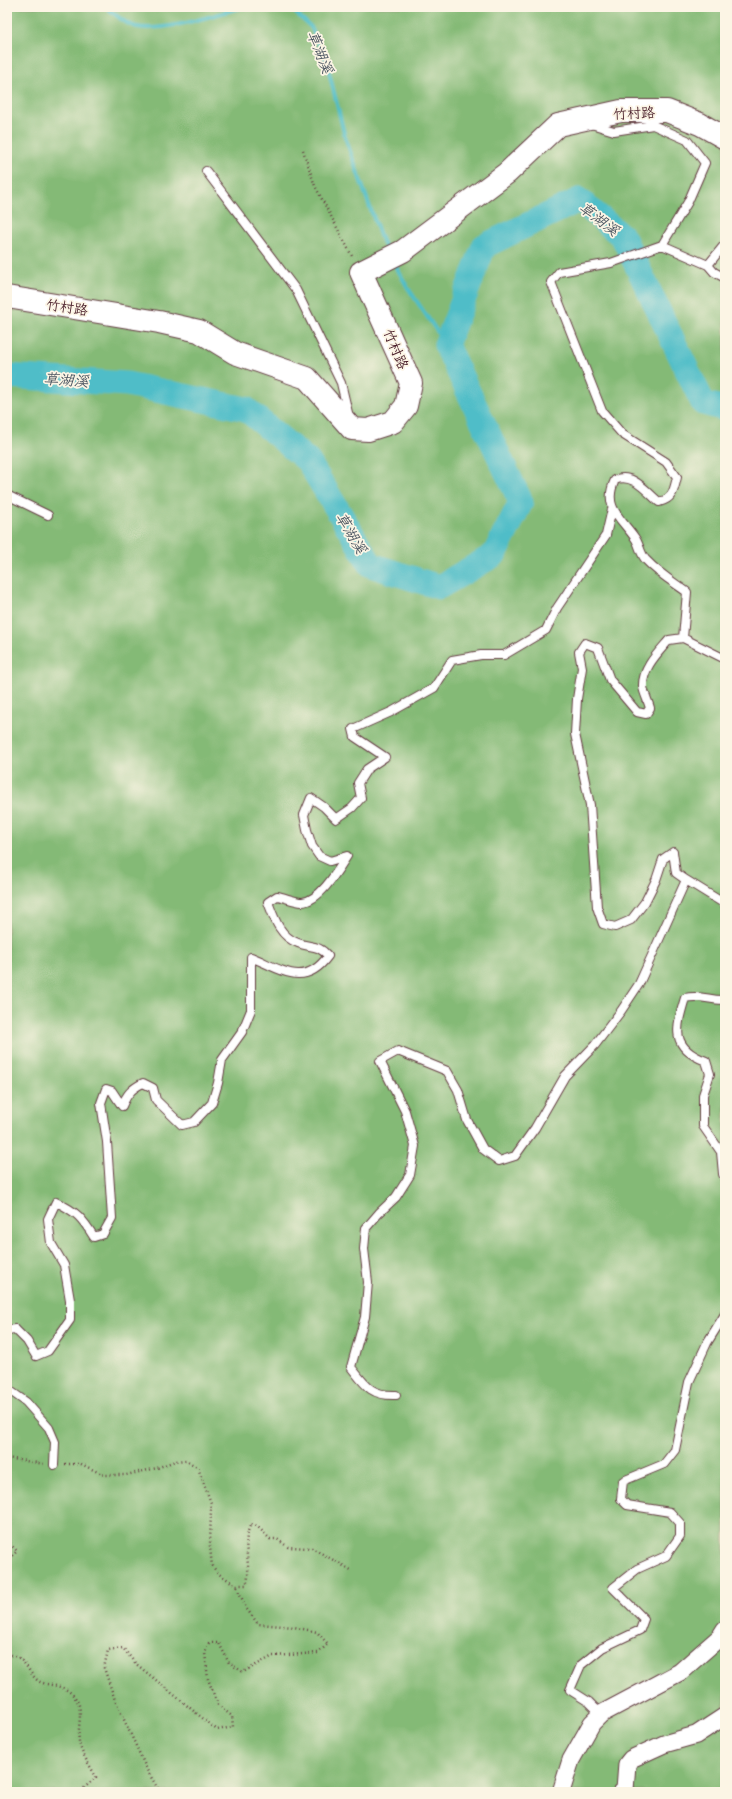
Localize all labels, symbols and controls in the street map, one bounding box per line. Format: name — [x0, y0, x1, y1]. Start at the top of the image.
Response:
water label: 草湖溪 — [303, 27, 338, 77]
street label: 竹村路 — [613, 103, 655, 123]
water label: 草湖溪 — [576, 197, 624, 240]
street label: 竹村路 — [45, 295, 89, 319]
street label: 竹村路 — [380, 326, 412, 372]
water label: 草湖溪 — [43, 368, 90, 391]
water label: 草湖溪 — [332, 509, 372, 558]

